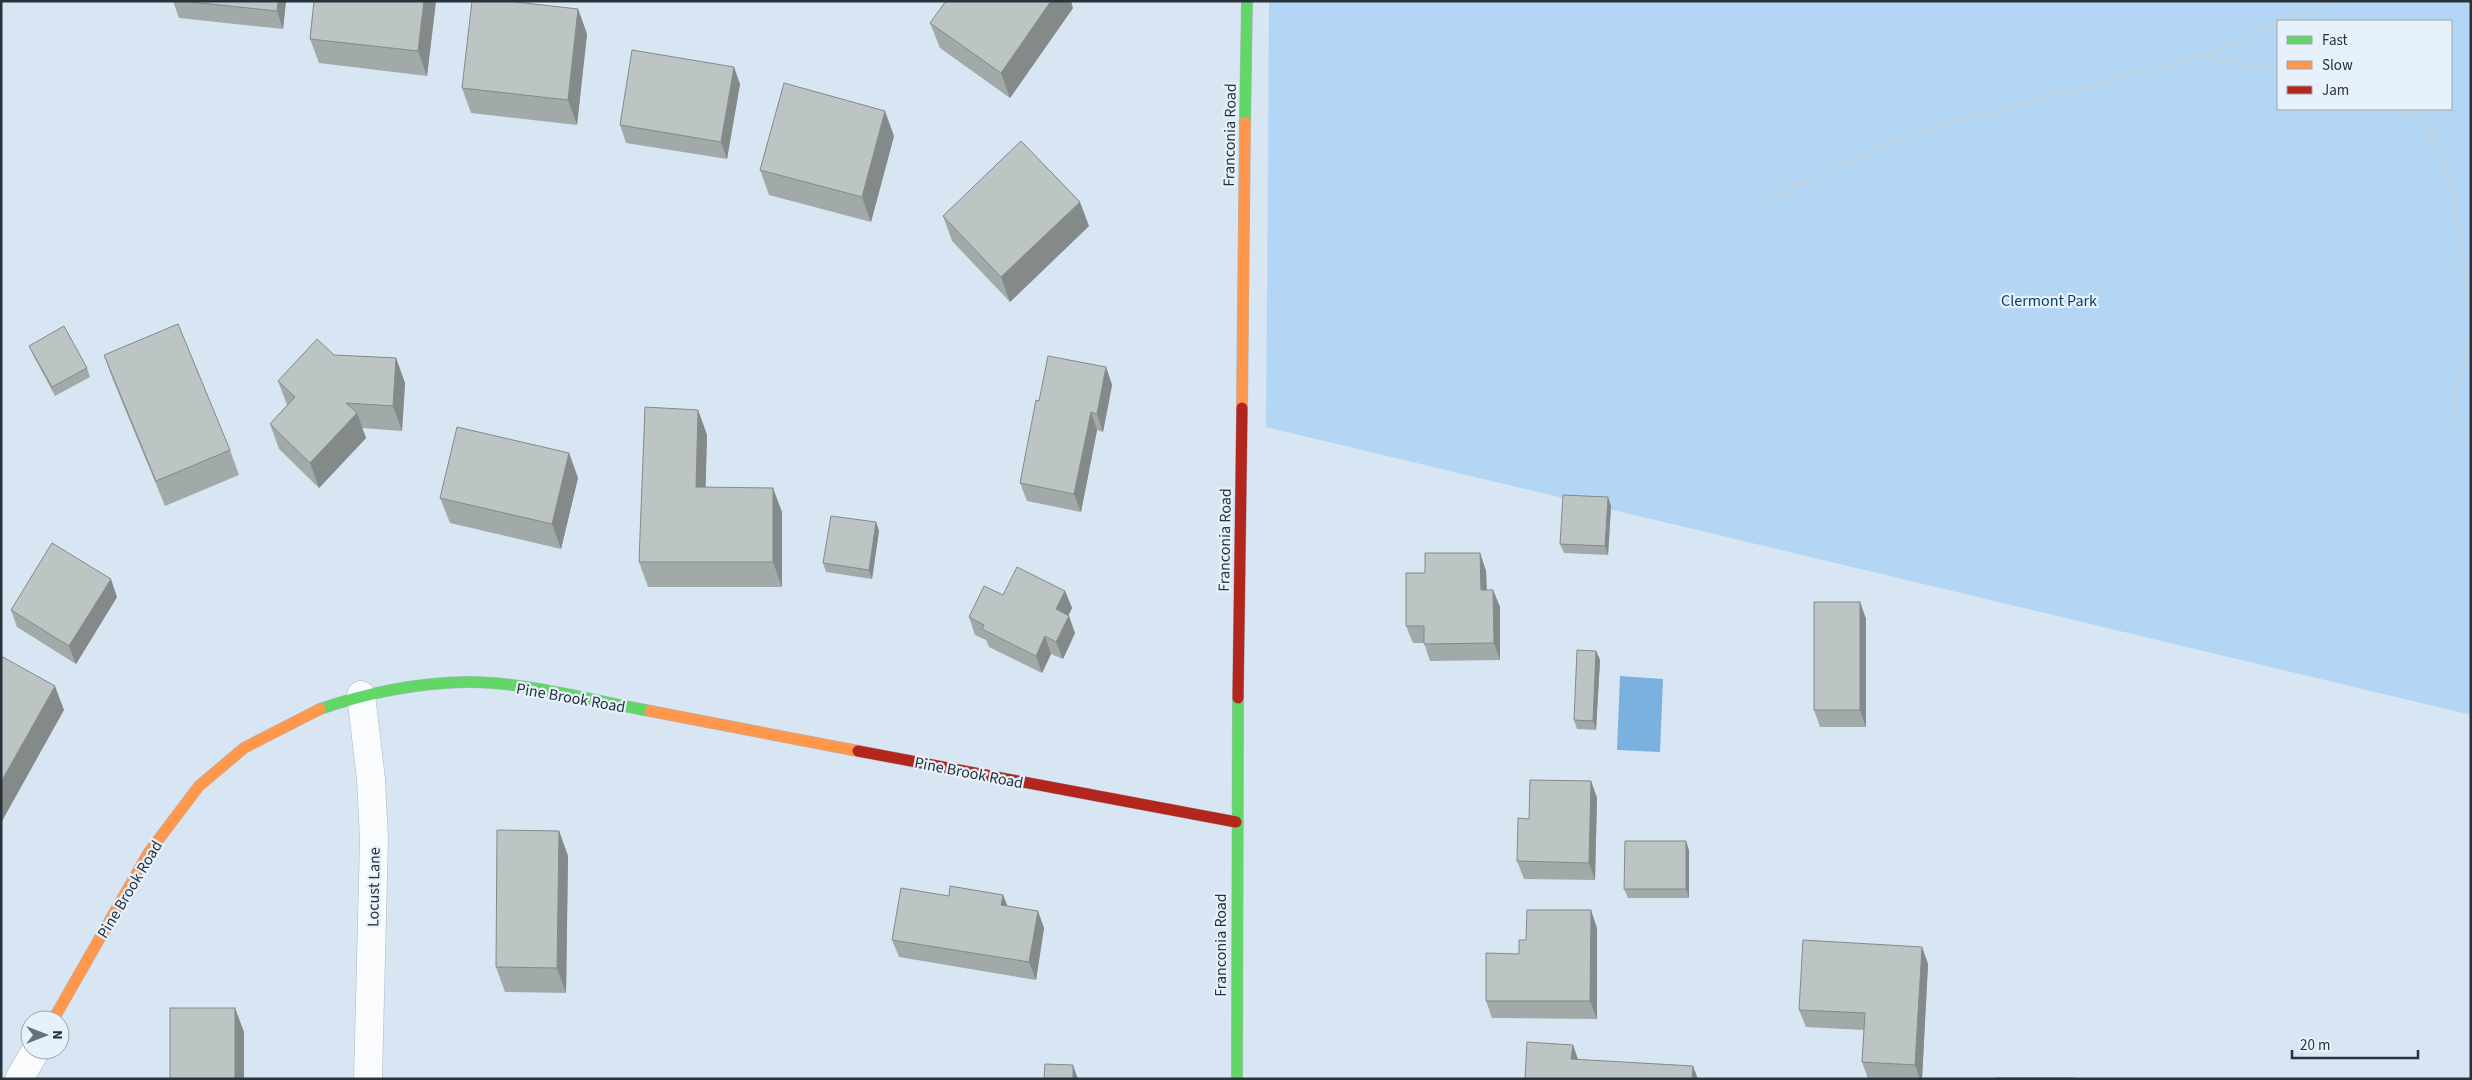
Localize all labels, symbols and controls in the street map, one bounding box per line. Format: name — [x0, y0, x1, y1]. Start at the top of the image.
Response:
legend — [2277, 20, 2452, 110]
text: Fast — [2322, 30, 2348, 51]
text: Slow — [2322, 55, 2353, 76]
text: Jam — [2322, 80, 2349, 101]
street label: Franconia Road — [1218, 83, 1242, 187]
park label: Clermont Park — [2001, 290, 2097, 312]
street label: Franconia Road — [1213, 488, 1237, 592]
street label: Pine Brook Road — [515, 678, 627, 718]
street label: Pine Brook Road — [912, 752, 1025, 794]
street label: Pine Brook Road — [92, 836, 168, 943]
street label: Locust Lane — [362, 847, 386, 927]
street label: Franconia Road — [1210, 893, 1232, 997]
north arrow — [20, 1010, 70, 1060]
scale bar — [2292, 1028, 2418, 1060]
text: N — [47, 1030, 67, 1040]
text: 20 m — [2300, 1035, 2330, 1056]

